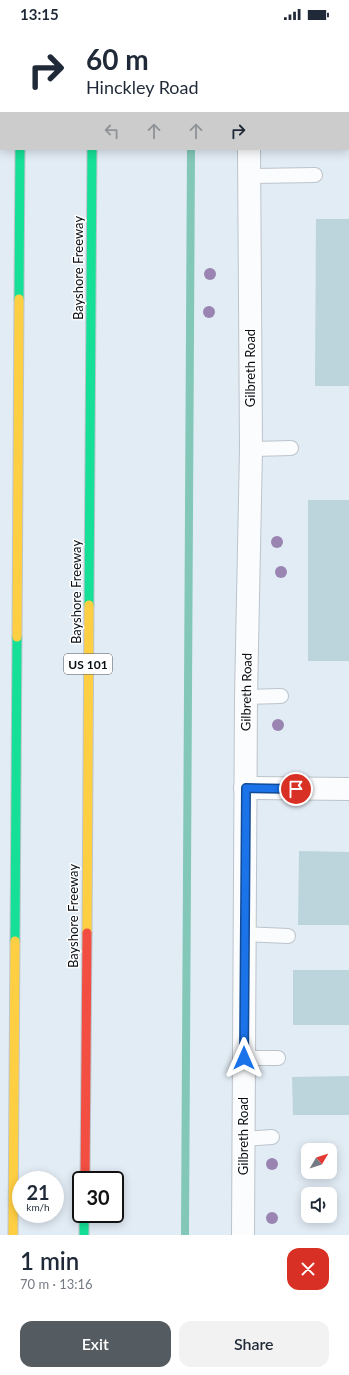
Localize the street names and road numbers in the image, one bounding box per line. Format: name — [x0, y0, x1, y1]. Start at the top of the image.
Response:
street label: Bayshore Freeway — [70, 216, 86, 320]
street label: Gilbreth Road — [242, 329, 258, 407]
street label: Bayshore Freeway — [68, 540, 84, 644]
street label: Gilbreth Road — [237, 653, 255, 731]
road number: US 101 — [64, 654, 112, 674]
street label: Bayshore Freeway — [65, 864, 81, 968]
street label: Gilbreth Road — [235, 1097, 251, 1175]

